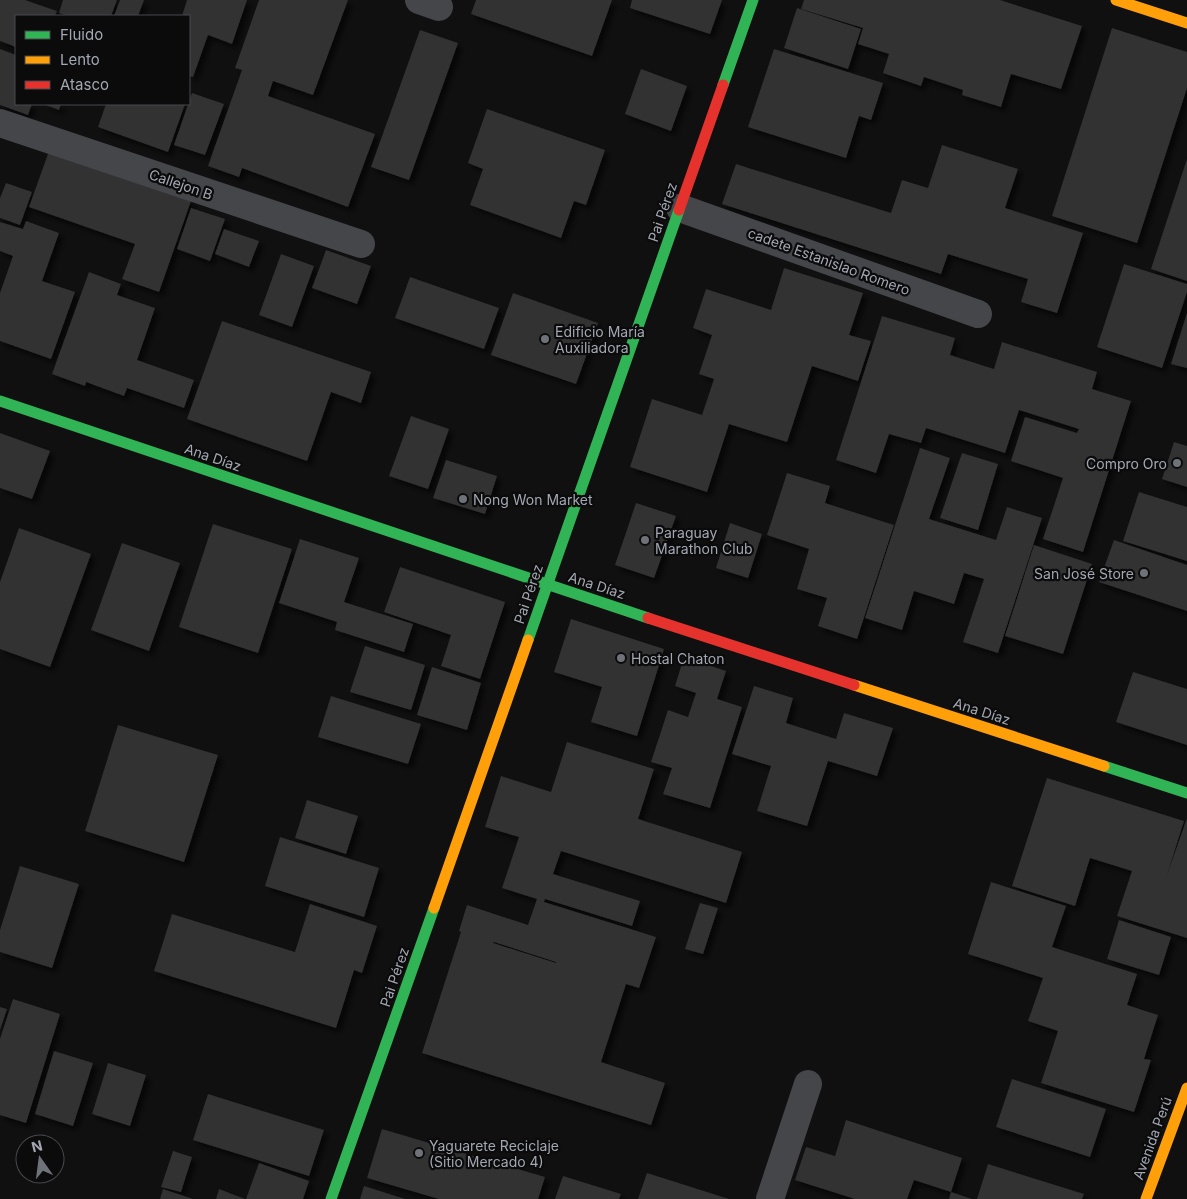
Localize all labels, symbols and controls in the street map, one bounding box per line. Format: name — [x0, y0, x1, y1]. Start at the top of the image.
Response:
legend — [15, 15, 190, 105]
text: Fluido — [60, 25, 103, 44]
text: Lento — [60, 50, 100, 69]
text: Atasco — [60, 75, 109, 94]
street label: Callejon B — [147, 165, 215, 203]
street label: Pai Pérez — [644, 180, 680, 244]
street label: cadete Estanislao Romero — [746, 224, 912, 298]
place label: Edificio María Auxiliadora — [555, 323, 645, 356]
marker: Edificio María Auxiliadora — [539, 333, 551, 345]
street label: Ana Díaz — [182, 439, 244, 475]
place label: Compro Oro — [1086, 455, 1167, 472]
marker: Compro Oro — [1171, 457, 1183, 469]
place label: Nong Won Market — [473, 491, 593, 508]
marker: Nong Won Market — [457, 493, 469, 505]
place label: Paraguay Marathon Club — [655, 524, 753, 557]
marker: Paraguay Marathon Club — [639, 534, 651, 546]
street label: Pai Pérez — [510, 562, 546, 626]
place label: San José Store — [1034, 565, 1134, 582]
marker: San José Store — [1138, 567, 1150, 579]
street label: Ana Díaz — [566, 568, 628, 602]
place label: Hostal Chaton — [631, 650, 725, 667]
marker: Hostal Chaton — [615, 652, 627, 664]
street label: Ana Díaz — [951, 694, 1013, 728]
street label: Pai Pérez — [376, 945, 412, 1009]
street label: Avenida Perú — [1129, 1094, 1175, 1182]
north arrow — [15, 1134, 65, 1184]
text: N — [30, 1136, 44, 1155]
place label: Yaguarete Reciclaje (Sitio Mercado 4) — [429, 1137, 559, 1170]
marker: Yaguarete Reciclaje (Sitio Mercado 4) — [413, 1147, 425, 1159]

